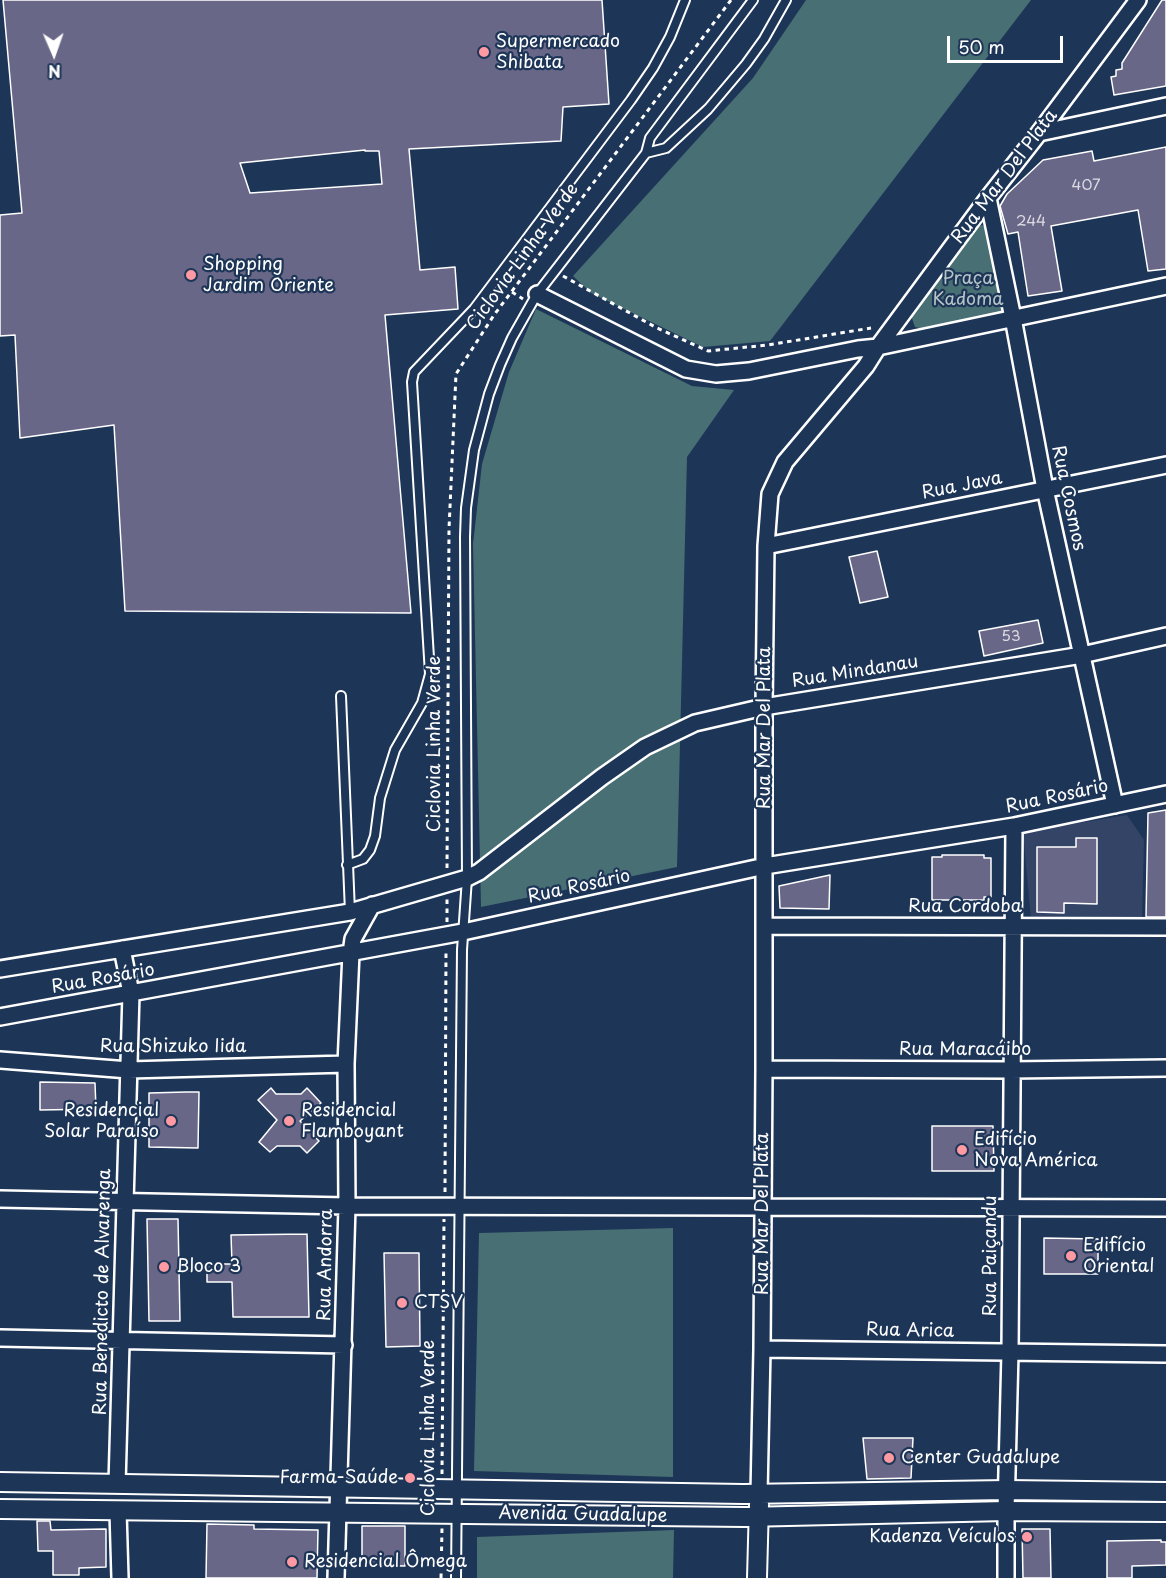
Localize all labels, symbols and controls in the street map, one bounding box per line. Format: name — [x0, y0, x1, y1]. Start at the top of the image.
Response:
north arrow — [24, 24, 84, 84]
scale bar — [950, 24, 1066, 62]
place label: Supermercado Shibata — [496, 31, 620, 74]
text: 50 m — [958, 33, 1005, 60]
marker: Supermercado Shibata — [477, 45, 491, 59]
text: N — [48, 60, 61, 84]
street label: Rua Mar Del Plata — [948, 106, 1062, 248]
house number: 407 — [1072, 177, 1100, 195]
street label: Ciclovia Linha Verde — [462, 179, 584, 335]
house number: 244 — [1016, 213, 1046, 231]
place label: Shopping Jardim Oriente — [203, 254, 334, 296]
marker: Shopping Jardim Oriente — [184, 268, 198, 282]
park label: Praça Kadoma — [932, 268, 1004, 310]
street label: Rua Cosmos — [1046, 443, 1090, 553]
street label: Rua Java — [920, 468, 1004, 504]
house number: 53 — [1001, 628, 1021, 646]
street label: Rua Mar Del Plata — [754, 647, 776, 809]
street label: Rua Mindanau — [790, 651, 920, 693]
street label: Ciclovia Linha Verde — [424, 656, 446, 832]
street label: Rua Rosário — [1004, 776, 1110, 818]
street label: Rua Rosário — [526, 866, 632, 908]
street label: Rua Cordoba — [908, 896, 1022, 918]
street label: Rua Rosário — [50, 959, 156, 999]
street label: Rua Shizuko Iida — [100, 1036, 246, 1058]
street label: Rua Maracáibo — [899, 1039, 1031, 1061]
place label: Residencial Solar Paraíso — [44, 1100, 159, 1142]
place label: Residencial Flamboyant — [301, 1100, 404, 1142]
marker: Residencial Solar Paraíso — [164, 1114, 178, 1128]
marker: Residencial Flamboyant — [282, 1114, 296, 1128]
place label: Edifício Nova América — [974, 1129, 1098, 1172]
street label: Rua Mar Del Plata — [752, 1133, 774, 1295]
marker: Edifício Nova América — [955, 1143, 969, 1157]
street label: Rua Benedicto de Alvarenga — [90, 1168, 116, 1416]
street label: Rua Paiçandu — [980, 1196, 1002, 1316]
street label: Rua Andorra — [314, 1209, 338, 1321]
place label: Edifício Oriental — [1083, 1235, 1154, 1278]
marker: Edifício Oriental — [1064, 1249, 1078, 1263]
place label: Bloco 3 — [176, 1256, 241, 1278]
marker: Bloco 3 — [157, 1260, 171, 1274]
place label: CTSV — [414, 1292, 463, 1314]
marker: CTSV — [395, 1296, 409, 1310]
street label: Rua Arica — [866, 1319, 954, 1343]
street label: Ciclovia Linha Verde — [418, 1340, 440, 1516]
place label: Center Guadalupe — [901, 1447, 1060, 1469]
marker: Center Guadalupe — [882, 1451, 896, 1465]
place label: Farma-Saúde — [280, 1467, 398, 1489]
marker: Farma-Saúde — [403, 1471, 417, 1485]
street label: Avenida Guadalupe — [499, 1503, 667, 1527]
place label: Kadenza Veículos — [869, 1526, 1015, 1548]
marker: Kadenza Veículos — [1020, 1530, 1034, 1544]
place label: Residencial Ômega — [304, 1551, 467, 1573]
marker: Residencial Ômega — [285, 1555, 299, 1569]

